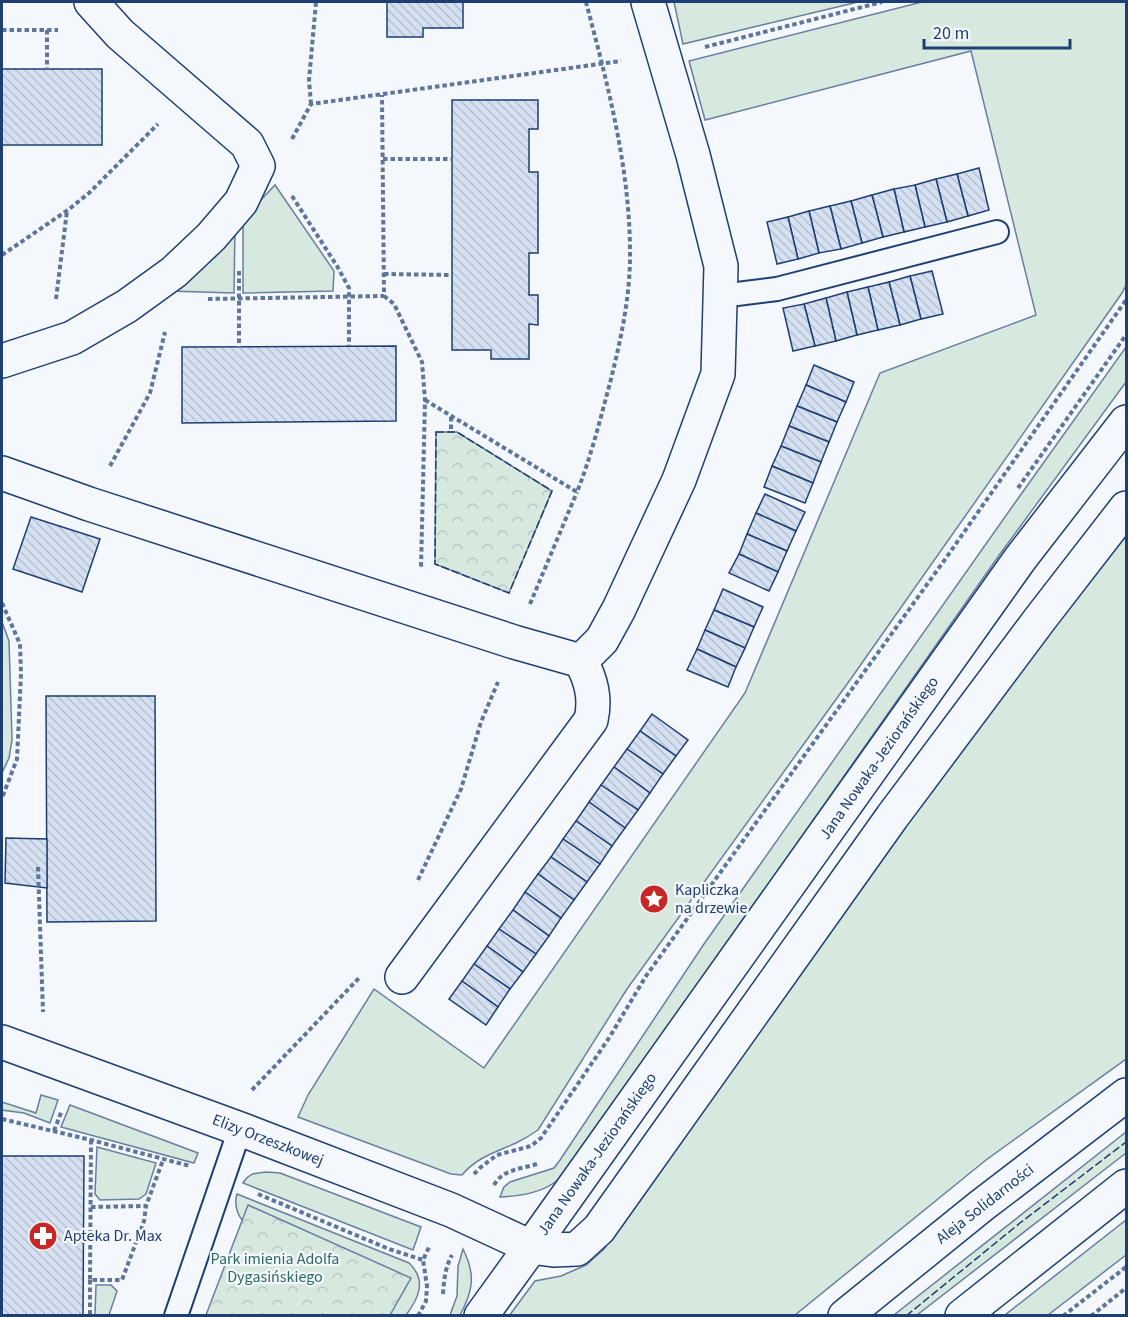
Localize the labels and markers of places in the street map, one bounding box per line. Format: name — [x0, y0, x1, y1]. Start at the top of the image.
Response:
place label: Kapliczka na drzewie — [675, 879, 747, 919]
place icon: Kapliczka na drzewie — [638, 883, 670, 915]
pharmacy icon: Apteka Dr. Max — [27, 1220, 59, 1252]
place label: Apteka Dr. Max — [64, 1225, 162, 1247]

